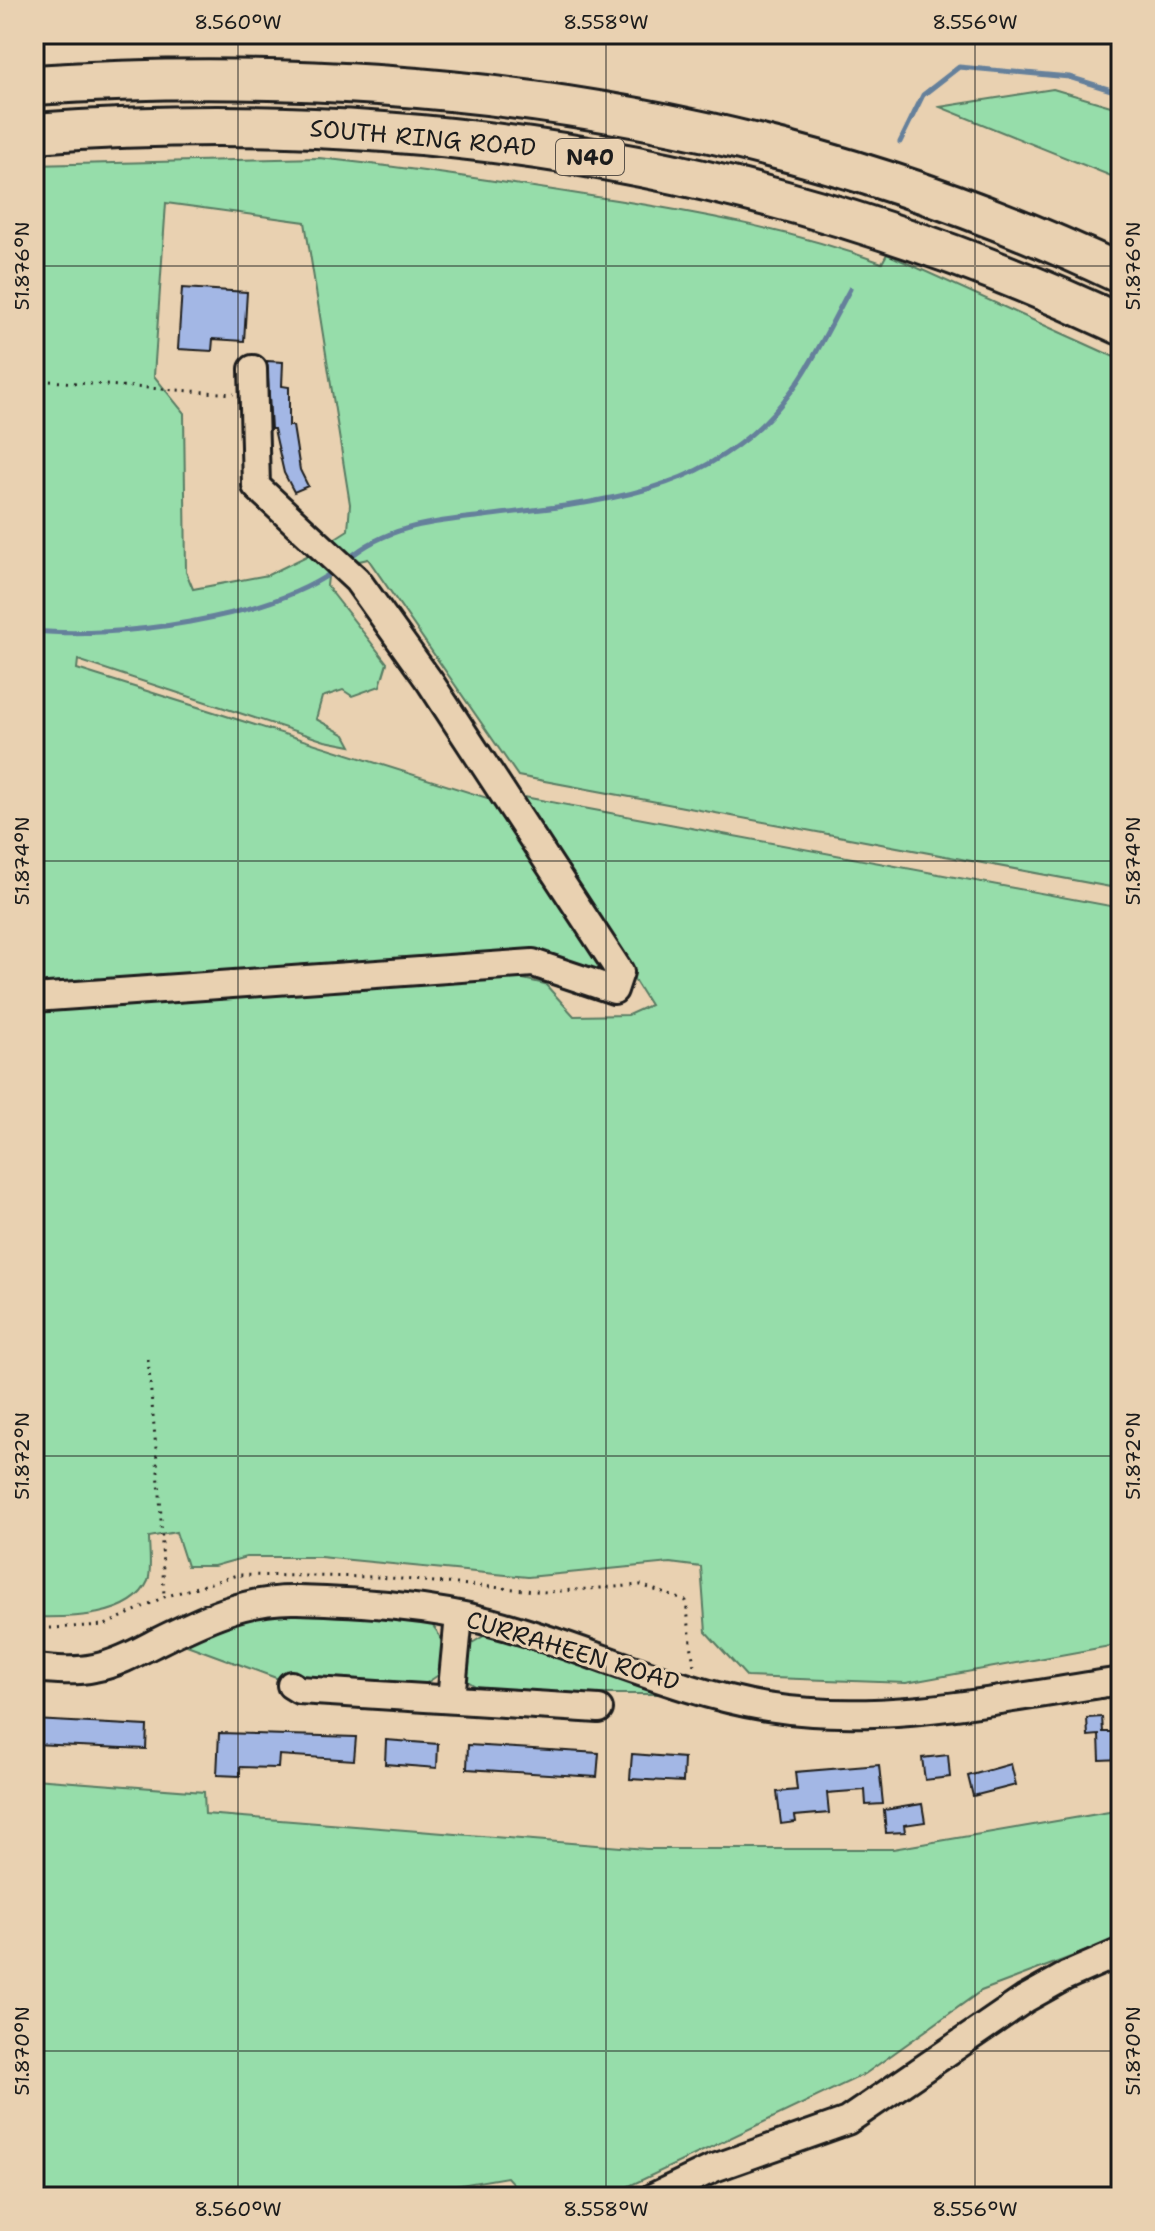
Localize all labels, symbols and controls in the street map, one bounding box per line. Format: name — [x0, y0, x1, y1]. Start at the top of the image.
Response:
text: 8.560°W — [194, 9, 282, 35]
text: 8.558°W — [563, 9, 649, 35]
text: 8.556°W — [932, 9, 1018, 35]
street label: SOUTH RING ROAD — [309, 112, 537, 164]
road number: N40 — [556, 139, 624, 175]
text: 51.876°N — [9, 221, 35, 311]
text: 51.876°N — [1120, 221, 1146, 311]
text: 51.874°N — [9, 817, 35, 905]
text: 51.874°N — [1120, 817, 1146, 905]
text: 51.872°N — [9, 1412, 35, 1500]
text: 51.872°N — [1120, 1412, 1146, 1500]
street label: CURRAHEEN ROAD — [463, 1603, 683, 1699]
text: 51.870°N — [9, 2006, 35, 2096]
text: 51.870°N — [1120, 2006, 1146, 2096]
text: 8.560°W — [194, 2196, 282, 2222]
text: 8.558°W — [563, 2196, 649, 2222]
text: 8.556°W — [932, 2196, 1018, 2222]

